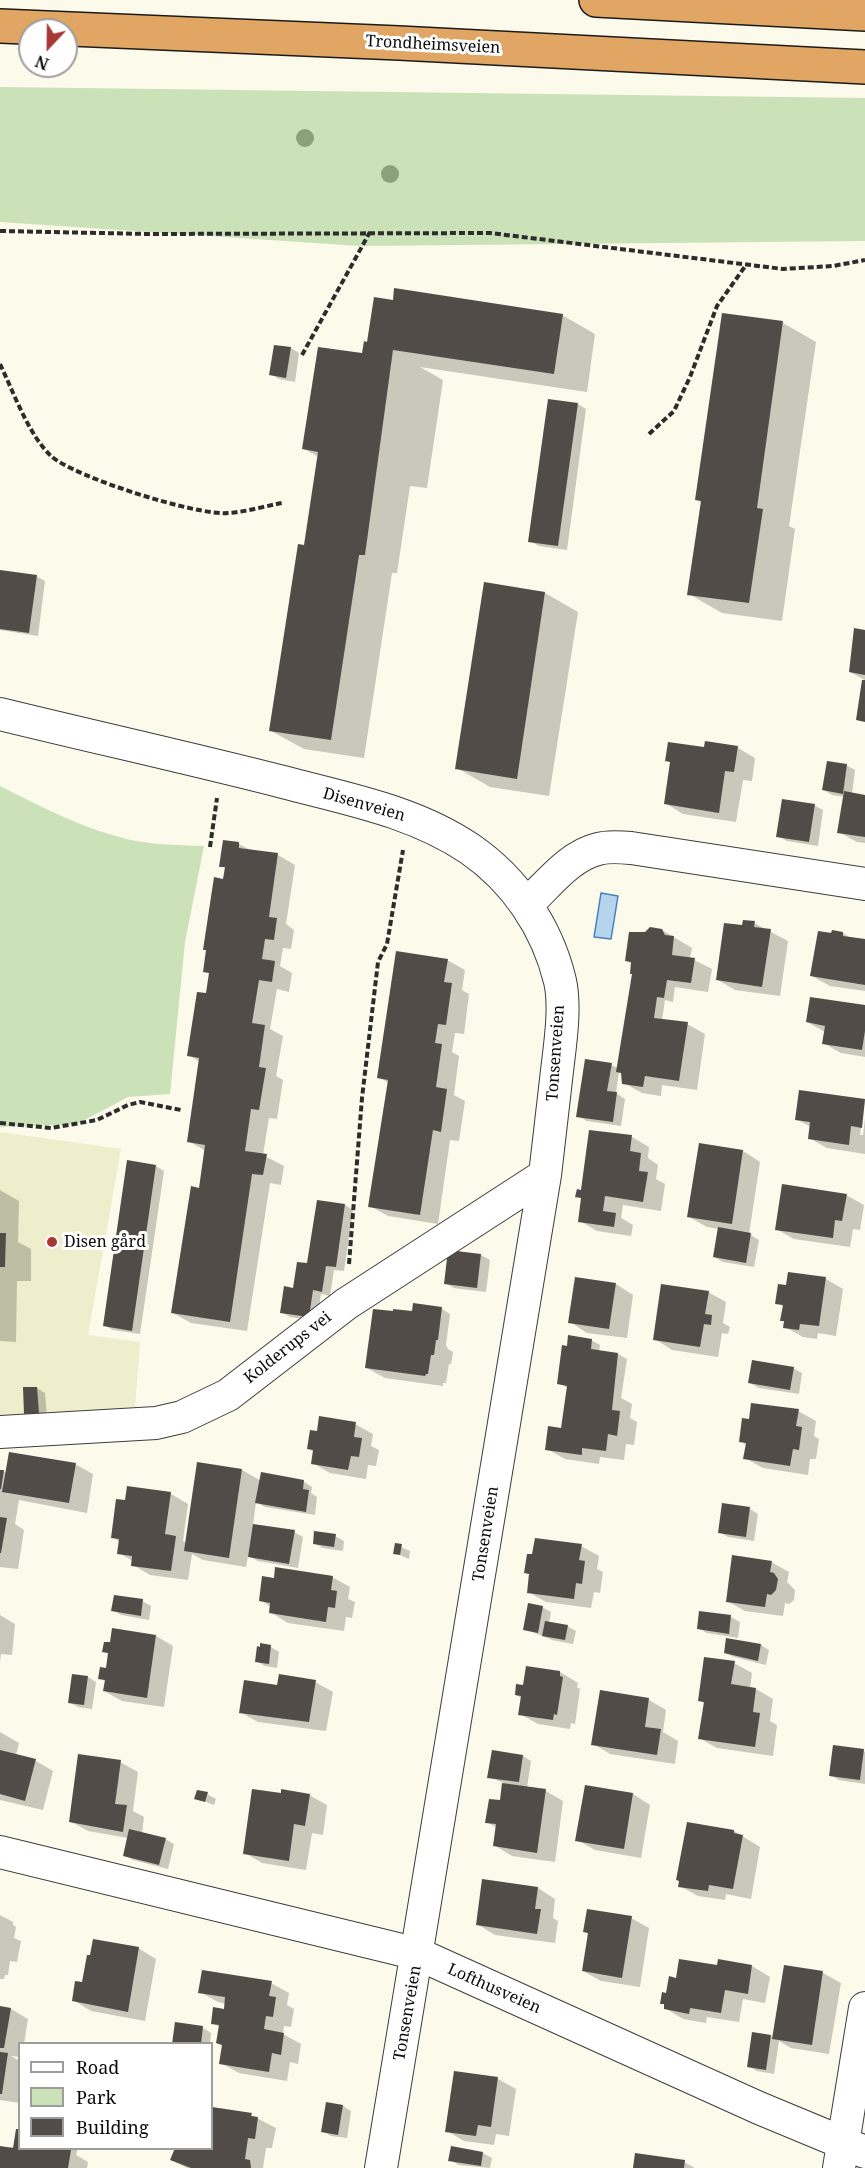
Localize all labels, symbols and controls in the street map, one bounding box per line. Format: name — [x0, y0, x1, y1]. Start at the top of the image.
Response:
north arrow — [18, 18, 78, 78]
street label: Trondheimsveien — [365, 32, 501, 58]
text: N — [32, 50, 52, 75]
street label: Disenveien — [321, 784, 407, 826]
street label: Tonsenveien — [543, 1004, 569, 1102]
place label: Disen gård — [64, 1232, 146, 1252]
marker: Disen gård — [45, 1235, 59, 1249]
street label: Kolderups vei — [241, 1308, 335, 1388]
street label: Tonsenveien — [469, 1485, 503, 1583]
street label: Lofthusveien — [444, 1960, 544, 2018]
street label: Tonsenveien — [390, 1964, 426, 2062]
legend — [18, 2042, 213, 2150]
text: Road — [76, 2055, 119, 2079]
text: Park — [76, 2085, 116, 2109]
text: Building — [76, 2115, 149, 2139]

